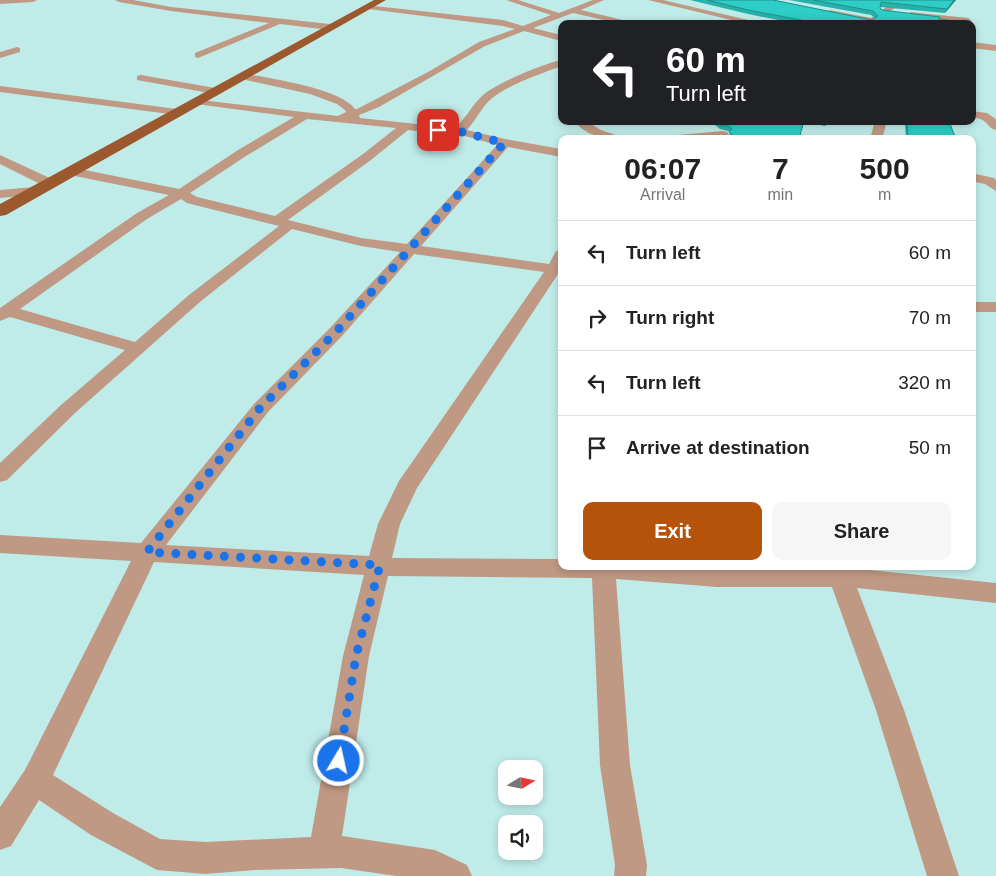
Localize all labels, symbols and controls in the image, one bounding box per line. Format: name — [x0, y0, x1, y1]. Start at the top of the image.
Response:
icon: left — [583, 40, 648, 105]
text: 60 m — [666, 40, 746, 79]
text: Turn left — [666, 81, 746, 106]
pin — [417, 109, 459, 151]
icon: arrive — [424, 116, 452, 144]
text: 06:07 — [624, 152, 701, 185]
text: 7 — [772, 152, 789, 185]
text: 500 — [860, 152, 910, 185]
text: Arrival — [640, 186, 685, 203]
text: min — [767, 186, 793, 203]
text: m — [878, 186, 891, 203]
icon: left — [583, 239, 611, 267]
text: Turn left — [626, 242, 701, 263]
text: 60 m — [909, 242, 951, 263]
icon: right — [583, 304, 611, 332]
text: Turn right — [626, 307, 714, 328]
text: 70 m — [909, 307, 951, 328]
icon: left — [583, 369, 611, 397]
text: Turn left — [626, 372, 701, 393]
text: 320 m — [898, 372, 951, 393]
icon: arrive — [583, 434, 611, 462]
text: Arrive at destination — [626, 437, 810, 458]
text: 50 m — [909, 437, 951, 458]
button: Exit — [583, 502, 762, 560]
button: Share — [772, 502, 951, 560]
position arrow — [312, 734, 364, 786]
north arrow — [498, 760, 542, 805]
map controls — [498, 760, 543, 860]
button: sound — [498, 815, 543, 860]

